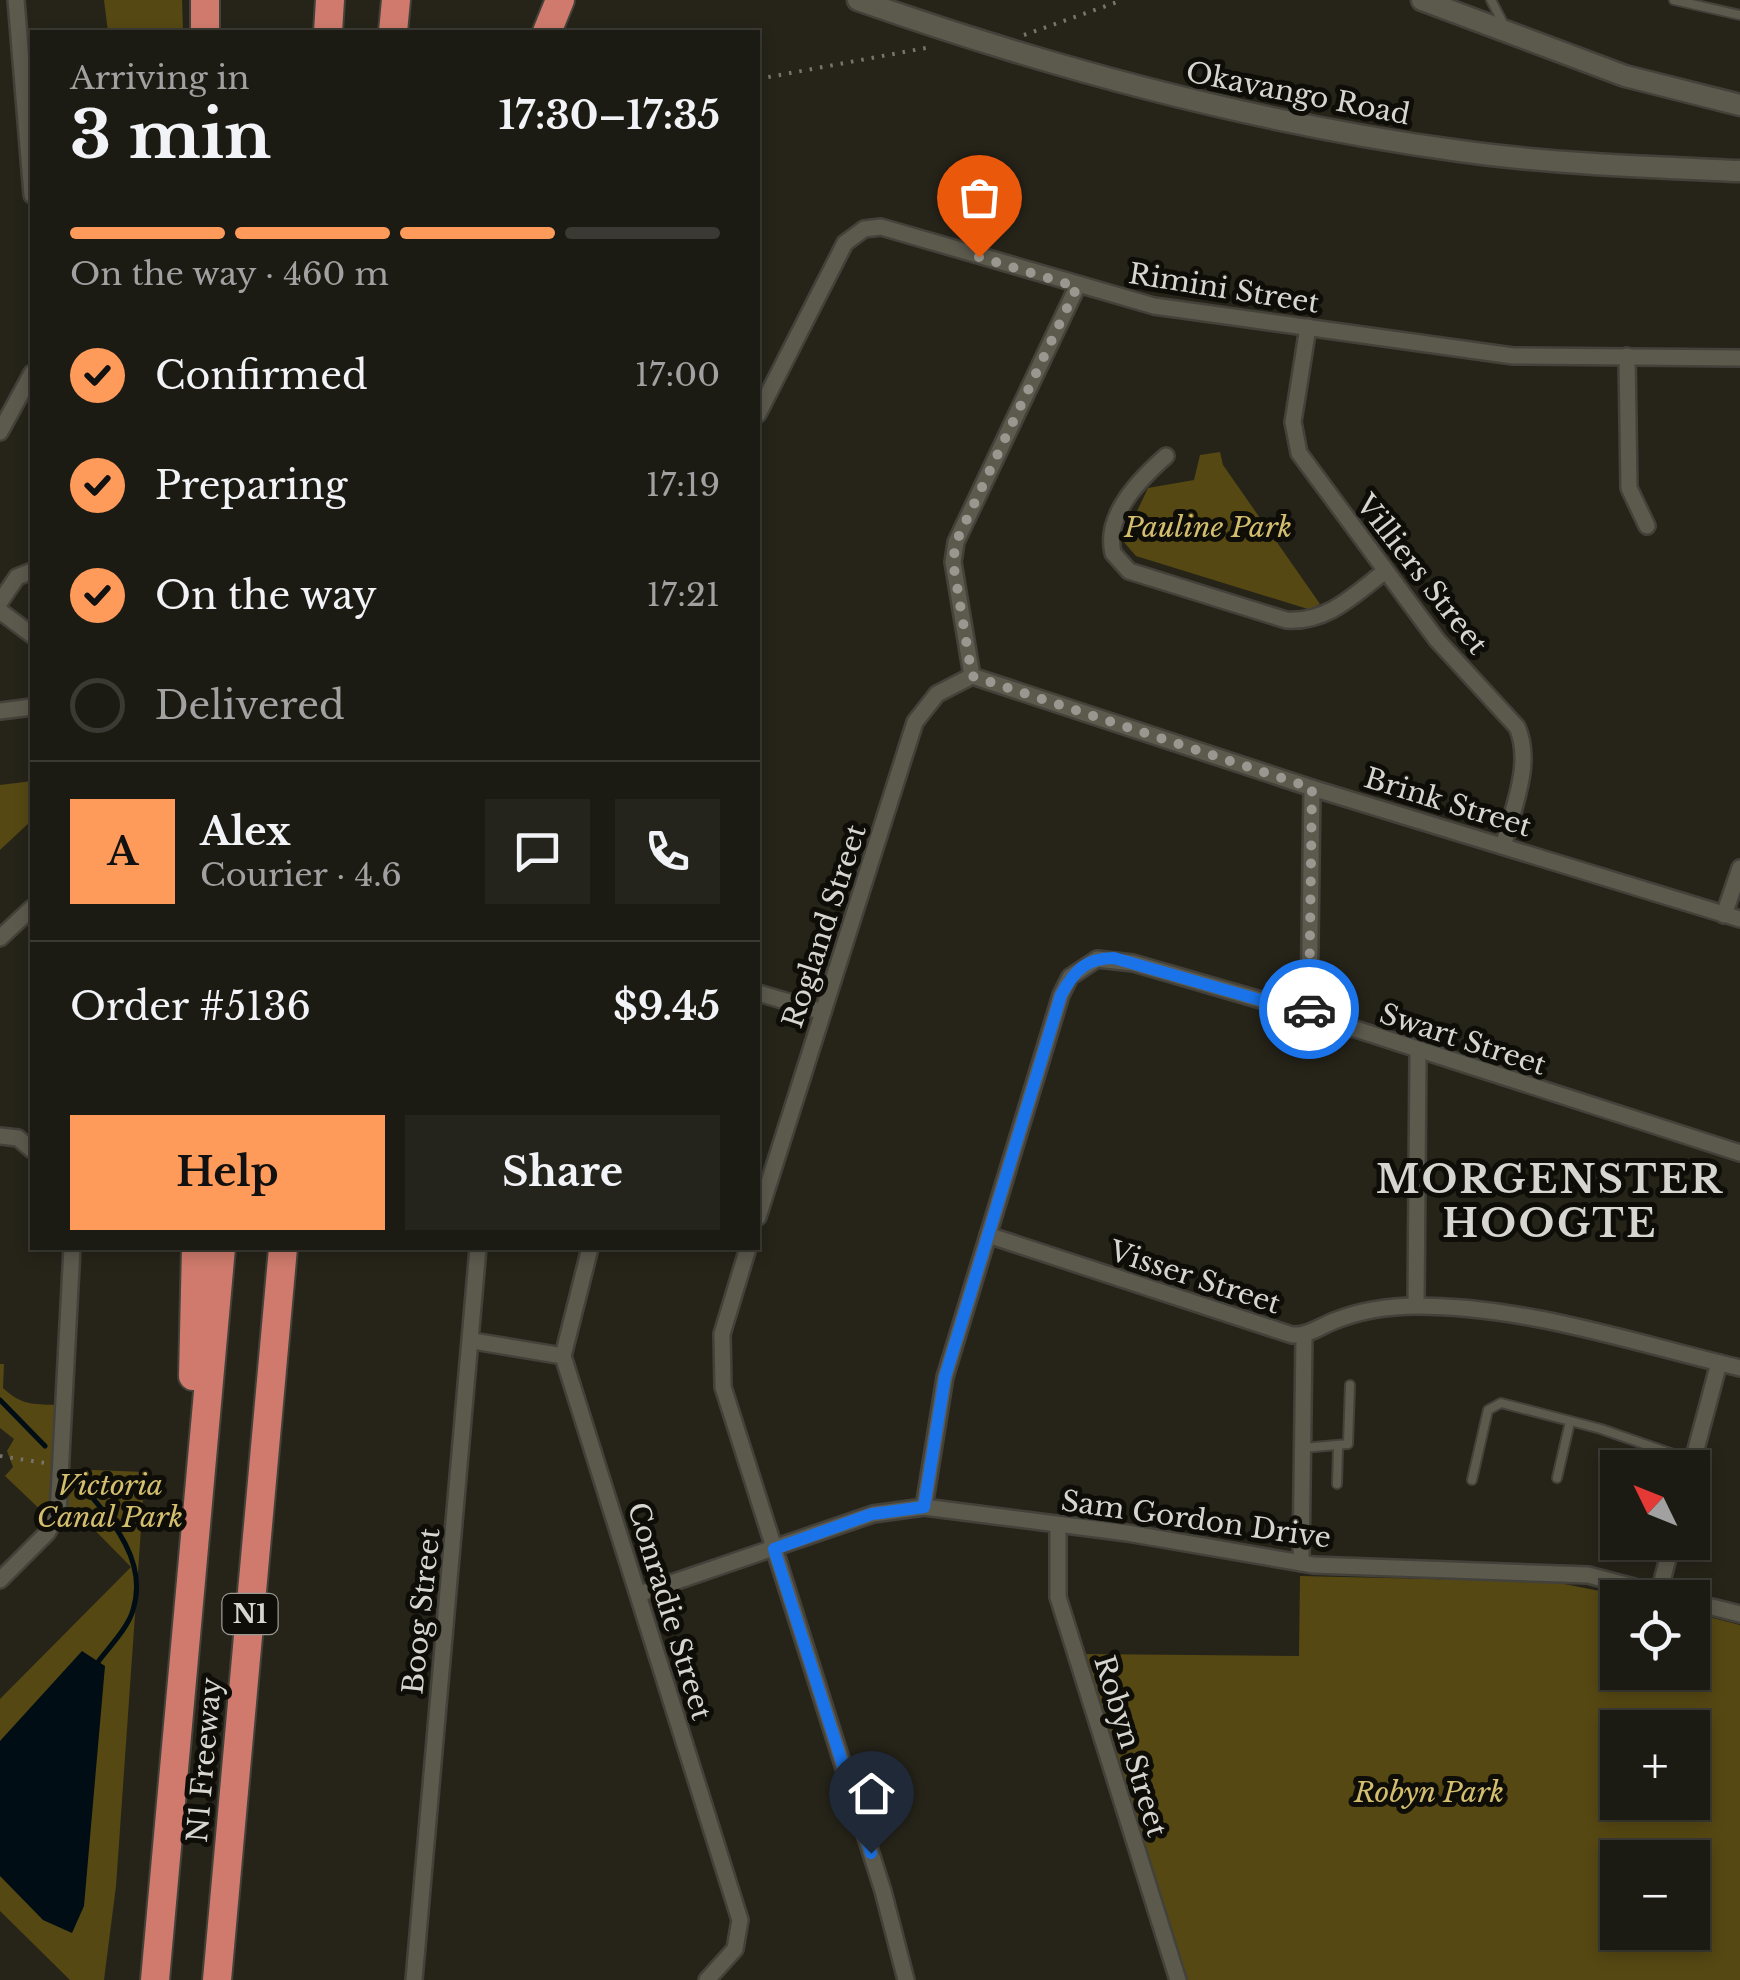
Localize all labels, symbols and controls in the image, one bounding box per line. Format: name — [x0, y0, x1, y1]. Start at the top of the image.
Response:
street label: Okavango Road — [1183, 55, 1413, 132]
text: Arriving in — [70, 58, 249, 98]
text: 17:30–17:35 — [499, 92, 720, 139]
text: 3 min — [70, 95, 271, 176]
pin — [937, 155, 1022, 258]
icon: bag — [952, 170, 1007, 225]
text: On the way · 460 m — [70, 254, 389, 294]
street label: Rimini Street — [1126, 256, 1322, 321]
icon: check — [70, 348, 125, 403]
text: Confirmed — [155, 352, 368, 399]
text: 17:00 — [635, 355, 720, 395]
icon: check — [70, 458, 125, 513]
text: Preparing — [155, 462, 347, 509]
text: 17:19 — [646, 465, 720, 505]
street label: Villiers Street — [1348, 487, 1495, 662]
park label: Pauline Park — [1123, 510, 1292, 545]
icon: check — [70, 568, 125, 623]
text: On the way — [155, 572, 377, 619]
text: 17:21 — [647, 575, 720, 615]
text: Delivered — [155, 682, 345, 729]
street label: Brink Street — [1360, 760, 1536, 845]
button: chat — [485, 799, 590, 904]
button: phone — [615, 799, 720, 904]
text: Alex — [200, 808, 291, 855]
street label: Rogland Street — [775, 820, 874, 1032]
text: A — [107, 828, 138, 875]
text: Courier · 4.6 — [200, 855, 402, 895]
courier — [1259, 959, 1359, 1059]
icon: car — [1282, 982, 1337, 1037]
text: Order #5136 — [70, 983, 311, 1030]
text: $9.45 — [613, 983, 720, 1030]
street label: Swart Street — [1375, 996, 1551, 1083]
button: Help — [70, 1115, 385, 1230]
button: Share — [405, 1115, 720, 1230]
district label: MORGENSTER HOOGTE — [1376, 1156, 1724, 1247]
street label: Visser Street — [1104, 1233, 1285, 1322]
north arrow — [1600, 1450, 1710, 1560]
map controls — [1600, 1450, 1710, 1950]
park label: Victoria Canal Park — [37, 1468, 183, 1535]
street label: Sam Gordon Drive — [1059, 1483, 1333, 1556]
street label: Conradie Street — [620, 1498, 719, 1725]
street label: Boog Street — [395, 1526, 448, 1696]
button: locate — [1600, 1580, 1710, 1690]
road number: N1 — [222, 1594, 278, 1634]
street label: Robyn Street — [1086, 1651, 1175, 1841]
street label: N1 Freeway — [180, 1676, 229, 1844]
button: + — [1600, 1710, 1710, 1820]
pin — [829, 1751, 914, 1854]
icon: home — [844, 1766, 899, 1821]
park label: Robyn Park — [1353, 1775, 1504, 1810]
button: − — [1600, 1840, 1710, 1950]

